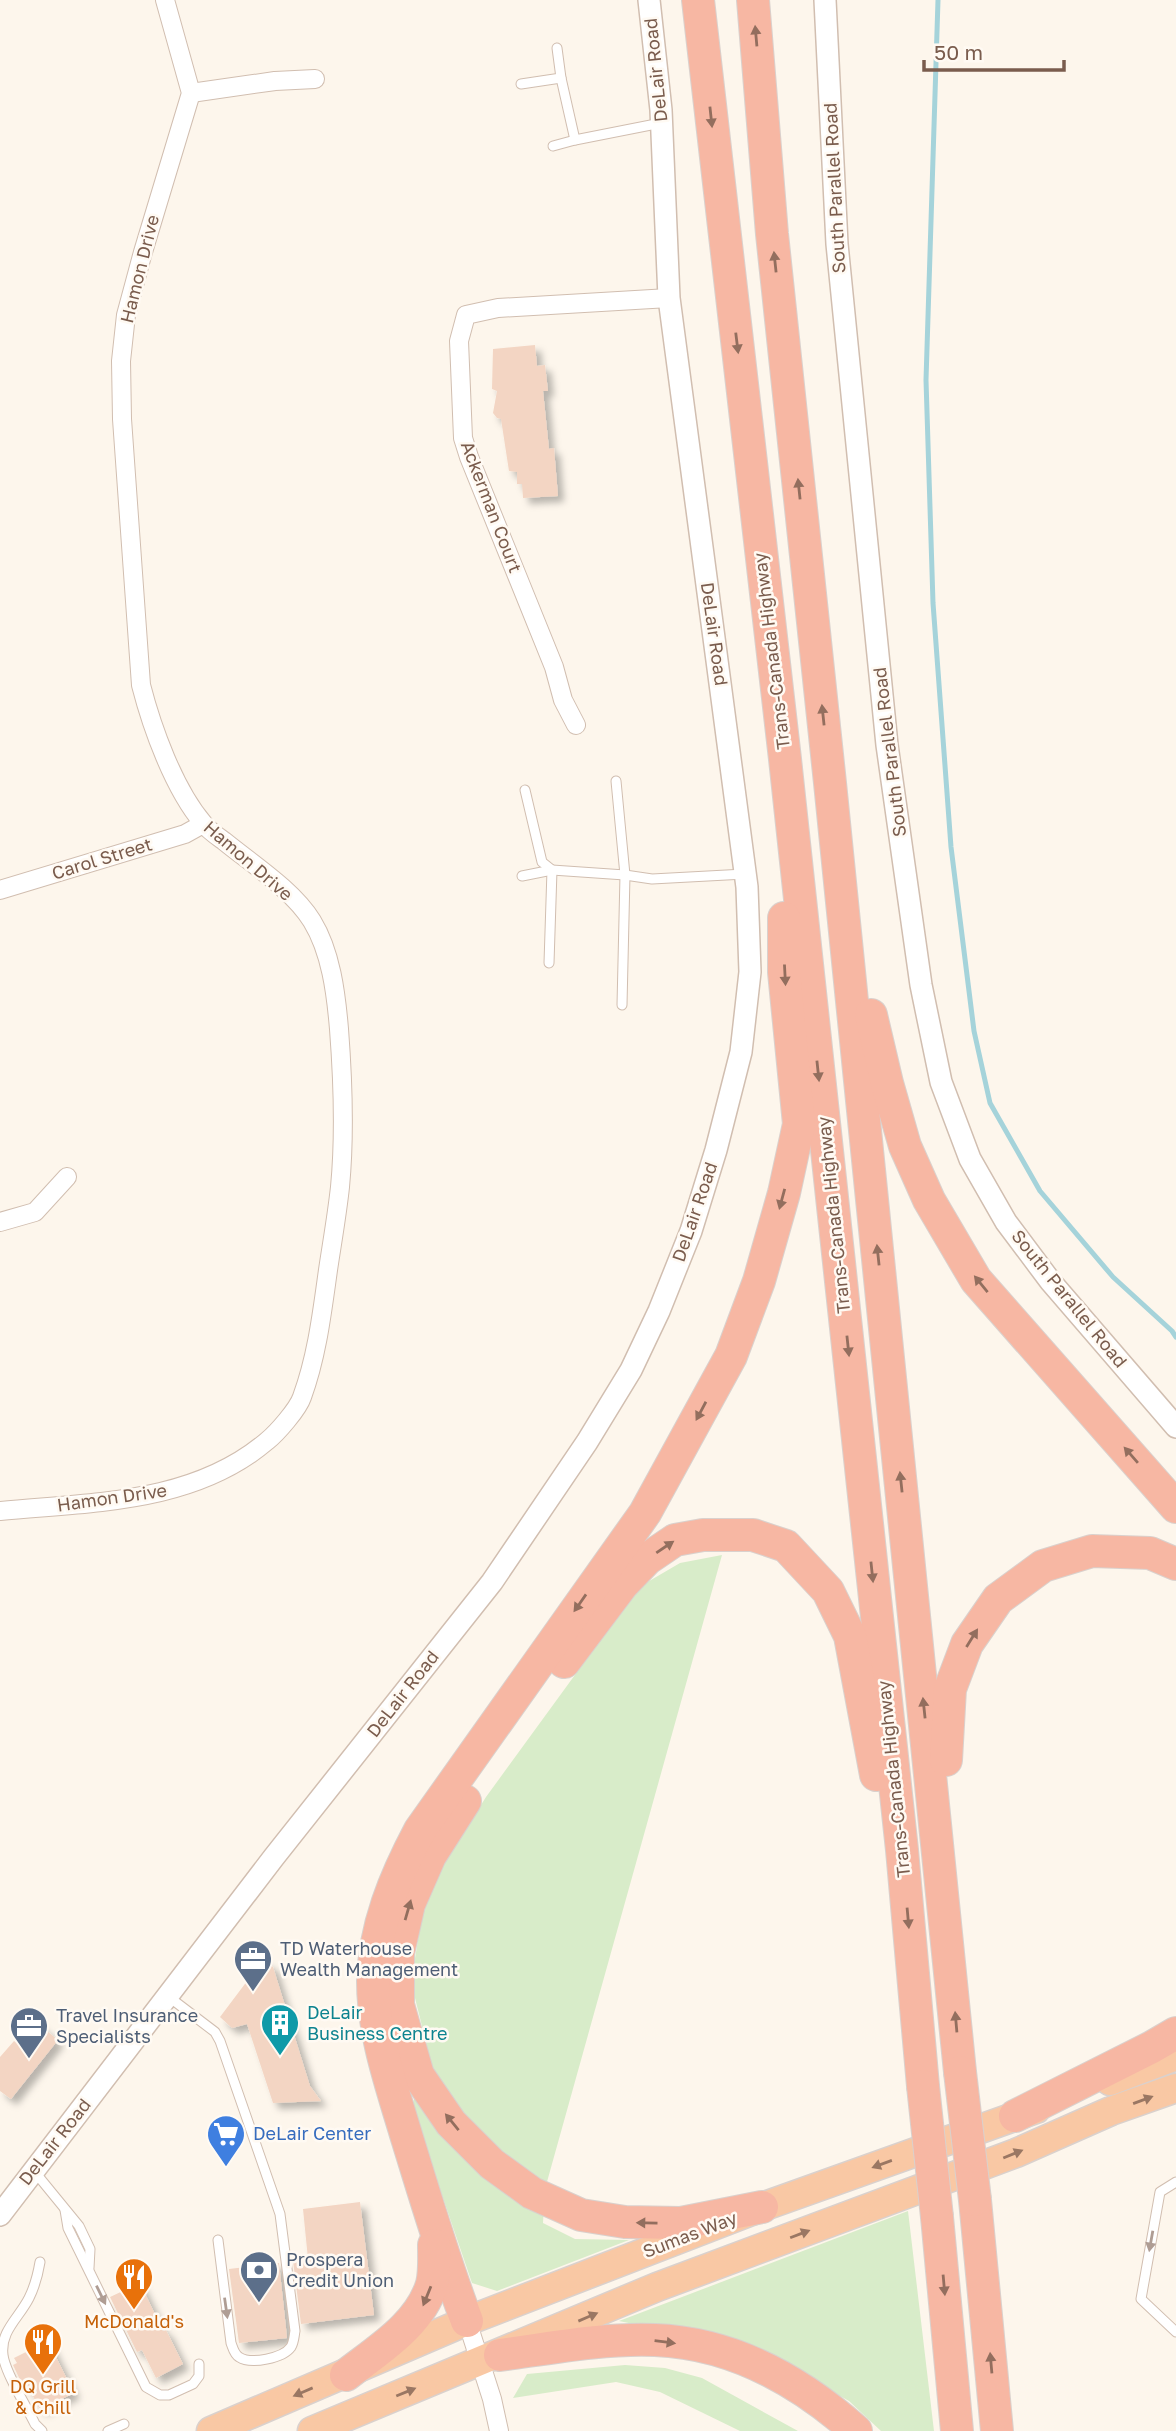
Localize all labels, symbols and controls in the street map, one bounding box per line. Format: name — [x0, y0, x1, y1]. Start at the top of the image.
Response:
street label: DeLair Road — [639, 17, 671, 123]
one-way arrow — [750, 24, 761, 46]
scale bar — [924, 28, 1064, 72]
text: 50 m — [934, 39, 983, 65]
street label: South Parallel Road — [819, 102, 849, 274]
one-way arrow — [706, 106, 717, 128]
street label: Hamon Drive — [115, 212, 163, 325]
one-way arrow — [769, 251, 780, 273]
one-way arrow — [731, 332, 742, 354]
street label: Ackerman Court — [457, 438, 527, 576]
one-way arrow — [793, 477, 804, 499]
street label: Trans-Canada Highway — [748, 552, 794, 751]
street label: DeLair Road — [697, 581, 733, 687]
street label: South Parallel Road — [868, 666, 910, 838]
one-way arrow — [817, 704, 828, 726]
street label: Hamon Drive — [200, 816, 298, 905]
street label: Carol Street — [49, 832, 154, 884]
one-way arrow — [780, 964, 791, 986]
one-way arrow — [813, 1060, 824, 1082]
street label: Trans-Canada Highway — [812, 1116, 854, 1315]
street label: DeLair Road — [667, 1159, 721, 1264]
one-way arrow — [777, 1189, 787, 1210]
street label: South Parallel Road — [1007, 1225, 1132, 1372]
one-way arrow — [872, 1244, 883, 1266]
one-way arrow — [974, 1276, 989, 1293]
one-way arrow — [843, 1335, 854, 1357]
one-way arrow — [696, 1401, 707, 1421]
one-way arrow — [1124, 1447, 1139, 1464]
one-way arrow — [895, 1471, 906, 1493]
street label: Hamon Drive — [55, 1478, 168, 1516]
one-way arrow — [656, 1540, 674, 1554]
one-way arrow — [867, 1561, 878, 1583]
one-way arrow — [573, 1594, 587, 1612]
one-way arrow — [965, 1629, 978, 1648]
street label: DeLair Road — [362, 1646, 443, 1741]
street label: Trans-Canada Highway — [872, 1680, 914, 1879]
one-way arrow — [918, 1697, 929, 1719]
one-way arrow — [404, 1899, 414, 1920]
one-way arrow — [903, 1907, 914, 1929]
place label: TD Waterhouse Wealth Management — [280, 1937, 458, 1980]
office icon: TD Waterhouse Wealth Management — [232, 1938, 274, 1993]
place label: DeLair Business Centre — [307, 2001, 447, 2044]
building icon: DeLair Business Centre — [259, 2002, 301, 2057]
place label: Travel Insurance Specialists — [56, 2004, 198, 2047]
office icon: Travel Insurance Specialists — [8, 2005, 50, 2060]
one-way arrow — [950, 2010, 961, 2032]
street label: DeLair Road — [14, 2094, 95, 2189]
one-way arrow — [1133, 2094, 1154, 2105]
supermarket icon: DeLair Center — [205, 2113, 247, 2168]
one-way arrow — [445, 2114, 460, 2131]
place label: DeLair Center — [253, 2122, 371, 2144]
one-way arrow — [1003, 2148, 1024, 2159]
one-way arrow — [871, 2159, 892, 2170]
street label: Sumas Way — [639, 2206, 740, 2262]
one-way arrow — [636, 2217, 658, 2228]
one-way arrow — [790, 2228, 811, 2239]
one-way arrow — [1145, 2230, 1156, 2252]
place label: Prospera Credit Union — [286, 2248, 394, 2291]
bank icon: Prospera Credit Union — [238, 2249, 280, 2304]
restaurant icon: McDonald's — [113, 2256, 155, 2311]
one-way arrow — [938, 2274, 949, 2296]
one-way arrow — [95, 2285, 107, 2305]
one-way arrow — [421, 2286, 432, 2307]
one-way arrow — [221, 2297, 232, 2319]
place label: McDonald's — [84, 2310, 184, 2332]
one-way arrow — [578, 2311, 599, 2322]
restaurant icon: DQ Grill & Chill — [22, 2321, 64, 2376]
one-way arrow — [654, 2336, 676, 2347]
one-way arrow — [985, 2352, 996, 2374]
place label: DQ Grill & Chill — [10, 2375, 76, 2418]
one-way arrow — [292, 2387, 313, 2398]
one-way arrow — [396, 2387, 417, 2398]

